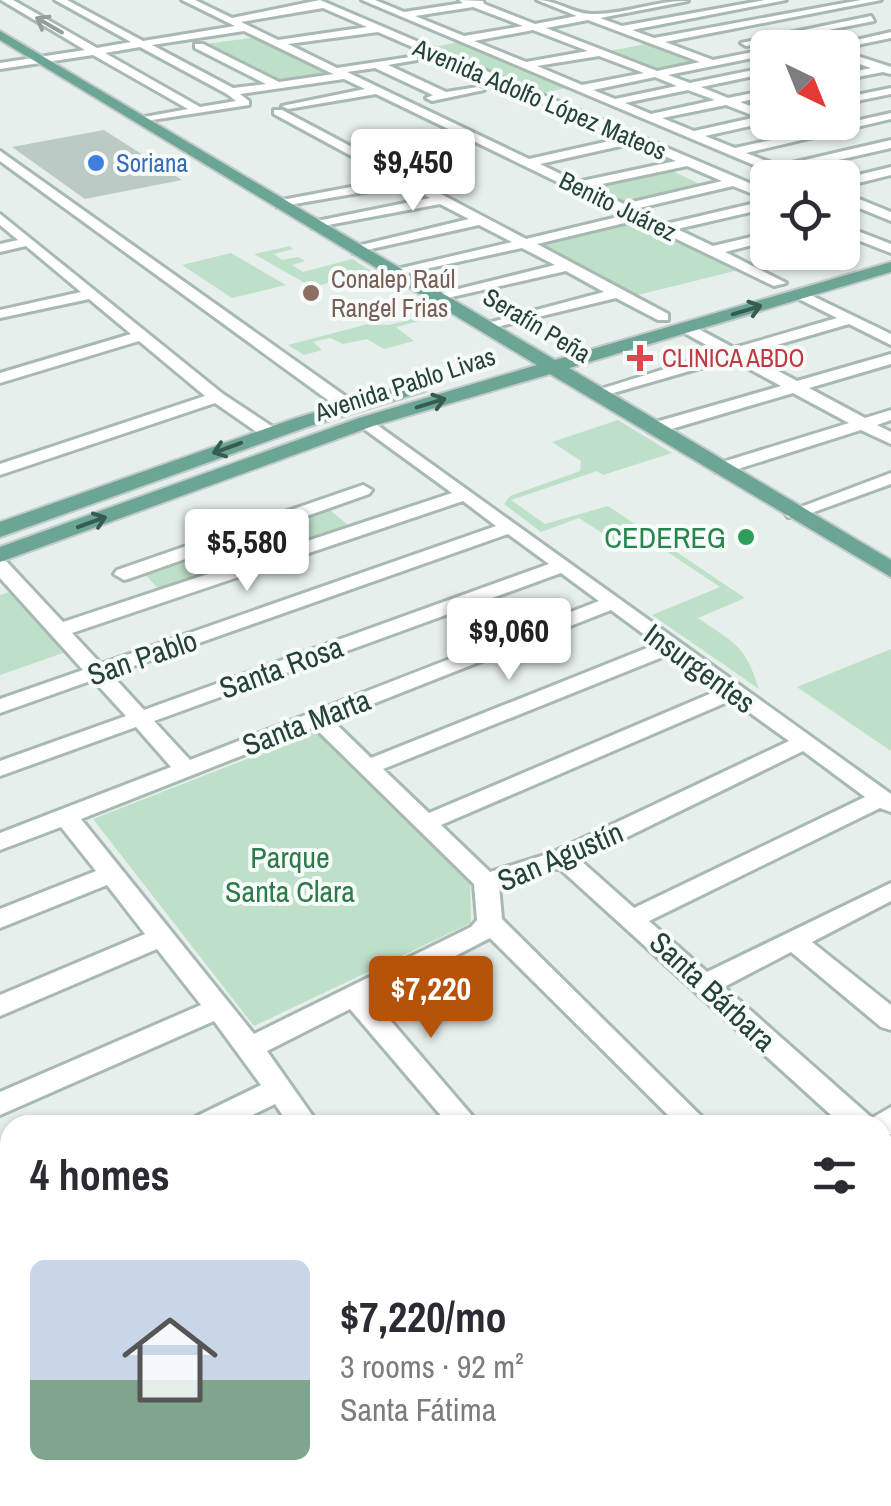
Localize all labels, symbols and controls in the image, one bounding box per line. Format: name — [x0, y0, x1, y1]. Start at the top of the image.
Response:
one-way arrow — [35, 15, 65, 35]
street label: Avenida Adolfo López Mateos — [407, 30, 672, 168]
north arrow — [750, 30, 860, 140]
map controls — [750, 30, 860, 270]
pin: $9,450 — [332, 129, 494, 214]
text: $9,450 — [373, 140, 453, 183]
place label: Soriana — [116, 146, 188, 180]
marker: Soriana — [85, 152, 107, 174]
button: locate — [750, 160, 860, 270]
street label: Benito Juárez — [554, 163, 682, 249]
place label: Conalep Raúl Rangel Frias — [331, 262, 455, 325]
street label: Serafín Peña — [477, 280, 598, 371]
marker: Conalep Raúl Rangel Frias — [300, 282, 322, 304]
one-way arrow — [731, 300, 763, 318]
street label: Avenida Pablo Livas — [310, 339, 500, 429]
place label: CLINICA ABDO — [662, 341, 804, 375]
marker: CLINICA ABDO — [627, 345, 653, 371]
one-way arrow — [415, 393, 446, 411]
one-way arrow — [212, 441, 244, 459]
pin: $5,580 — [166, 509, 328, 594]
one-way arrow — [75, 512, 106, 530]
place label: CEDEREG — [604, 517, 726, 557]
text: $5,580 — [207, 520, 287, 563]
marker: CEDEREG — [735, 526, 757, 548]
pin: $9,060 — [428, 598, 590, 683]
text: $9,060 — [469, 609, 549, 652]
street label: Insurgentes — [636, 614, 764, 722]
street label: San Pablo — [82, 620, 202, 694]
street label: Santa Rosa — [214, 626, 349, 708]
street label: Santa Marta — [236, 679, 376, 765]
street label: San Agustín — [491, 812, 629, 900]
park label: Parque Santa Clara — [225, 837, 355, 911]
street label: Santa Bárbara — [641, 922, 785, 1060]
pin: $7,220 — [350, 956, 512, 1041]
text: $7,220 — [391, 967, 471, 1010]
text: 4 homes — [30, 1147, 170, 1203]
icon: filters — [807, 1148, 862, 1203]
text: $7,220/mo — [340, 1289, 507, 1345]
icon: home — [110, 1300, 230, 1420]
text: 3 rooms · 92 m² — [340, 1345, 524, 1388]
text: Santa Fátima — [340, 1388, 496, 1431]

